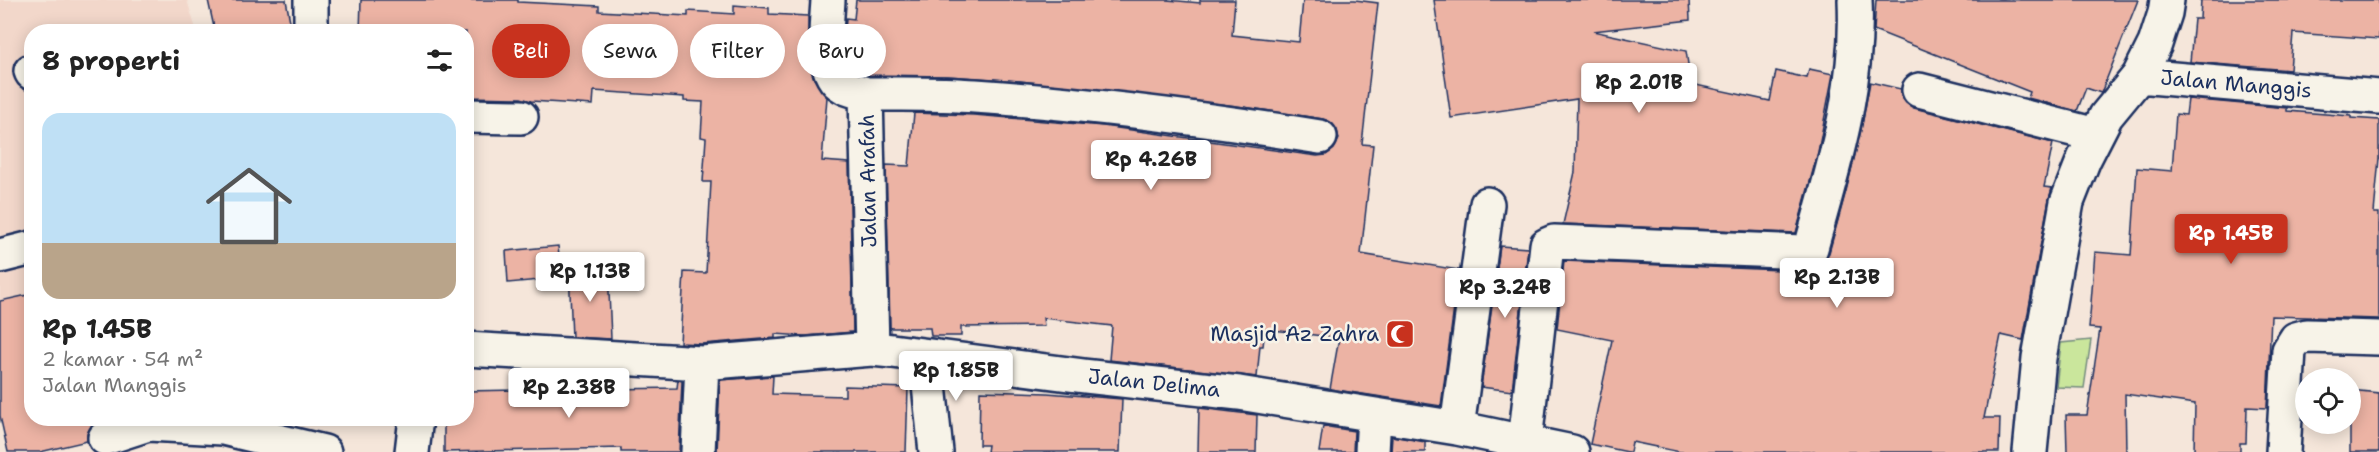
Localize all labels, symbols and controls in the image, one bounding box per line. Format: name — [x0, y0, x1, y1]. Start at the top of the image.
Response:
chip: Beli — [492, 24, 570, 78]
chip: Sewa — [582, 24, 678, 78]
chip: Filter — [690, 24, 785, 78]
chip: Baru — [797, 24, 886, 78]
text: 8 properti — [42, 43, 180, 78]
icon: filters — [423, 44, 456, 77]
pin: Rp 2.01B — [1577, 63, 1701, 114]
street label: Jalan Manggis — [2159, 63, 2313, 105]
text: Rp 2.01B — [1595, 69, 1683, 95]
street label: Jalan Arafah — [853, 114, 883, 248]
pin: Rp 4.26B — [1089, 140, 1213, 191]
text: Rp 4.26B — [1105, 146, 1197, 172]
icon: home — [195, 152, 303, 260]
pin: Rp 1.45B — [2169, 214, 2293, 265]
text: Rp 1.45B — [2189, 220, 2273, 246]
pin: Rp 1.13B — [528, 252, 652, 303]
text: Rp 1.13B — [550, 258, 630, 284]
pin: Rp 2.13B — [1775, 258, 1899, 309]
text: Rp 2.13B — [1794, 264, 1880, 290]
pin: Rp 3.24B — [1443, 268, 1567, 319]
text: Rp 3.24B — [1459, 274, 1551, 300]
text: Rp 1.45B — [42, 311, 152, 346]
mosque icon: Masjid Az Zahra — [1384, 318, 1416, 350]
place label: Masjid Az Zahra — [1210, 320, 1379, 348]
text: 2 kamar · 54 m² — [42, 346, 203, 372]
pin: Rp 1.85B — [894, 351, 1018, 402]
text: Rp 1.85B — [913, 357, 999, 383]
street label: Jalan Delima — [1086, 362, 1222, 404]
pin: Rp 2.38B — [507, 368, 631, 419]
map controls — [2295, 368, 2361, 434]
button: locate — [2295, 368, 2361, 434]
text: Jalan Manggis — [42, 372, 187, 398]
text: Rp 2.38B — [522, 374, 616, 400]

